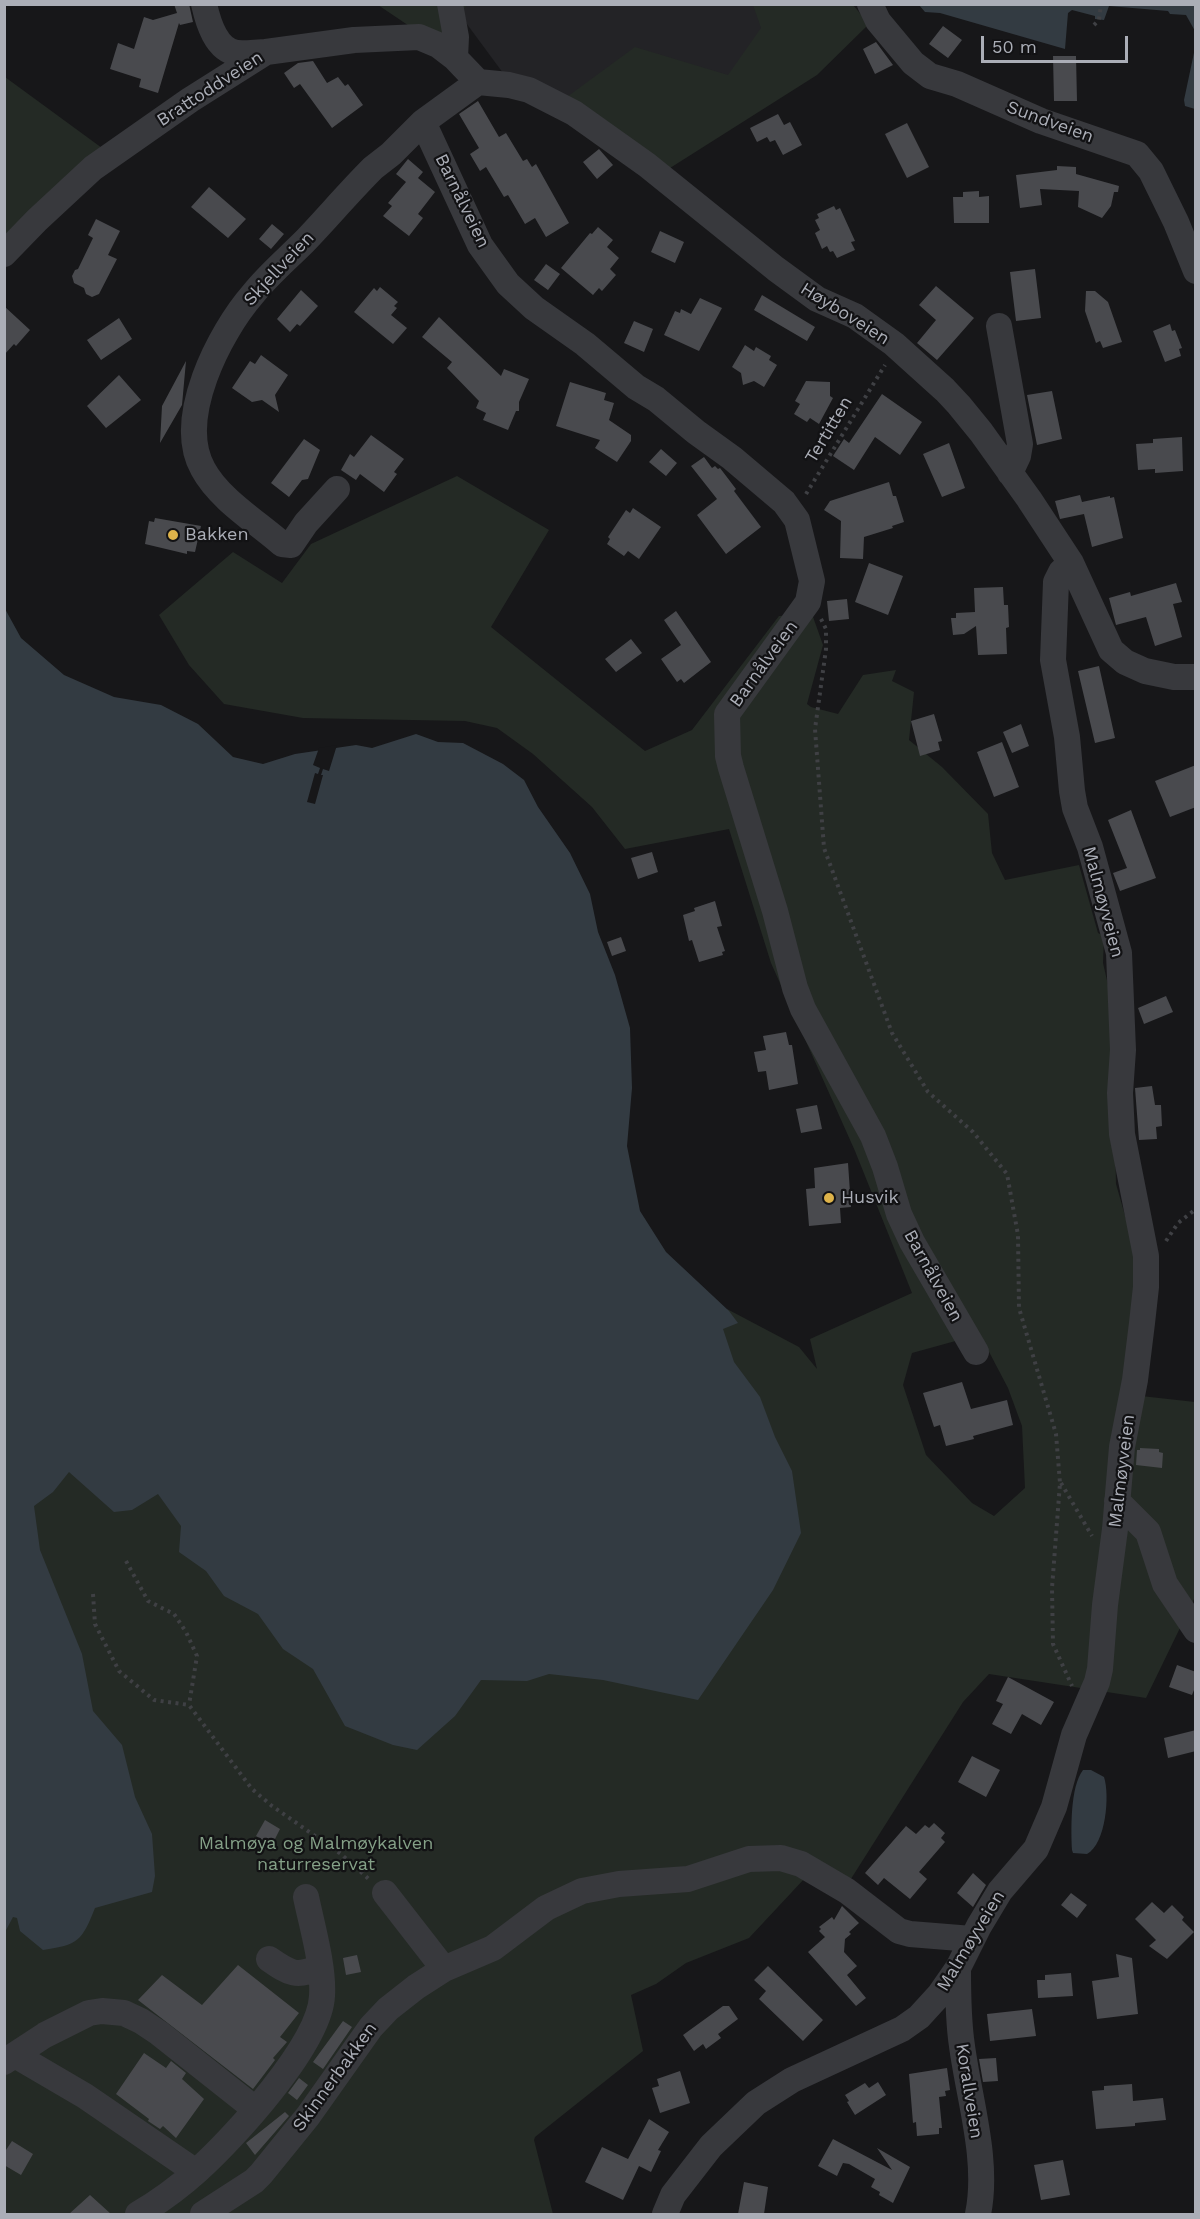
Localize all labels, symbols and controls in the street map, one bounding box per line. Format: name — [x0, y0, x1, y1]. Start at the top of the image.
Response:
scale bar — [984, 24, 1131, 62]
text: 50 m — [992, 36, 1037, 57]
street label: Brattoddveien — [153, 47, 267, 131]
street label: Sundveien — [1004, 96, 1096, 148]
street label: Barnålveien — [430, 151, 494, 251]
street label: Skjellveien — [239, 227, 319, 311]
street label: Høyboveien — [796, 278, 894, 350]
street label: Tertitten — [801, 393, 857, 467]
place label: Bakken — [185, 524, 249, 546]
marker: Bakken — [166, 528, 180, 542]
street label: Barnålveien — [725, 616, 803, 712]
street label: Malmøyveien — [1078, 844, 1128, 960]
place label: Husvik — [841, 1187, 899, 1209]
marker: Husvik — [822, 1191, 836, 1205]
street label: Barnålveien — [899, 1226, 967, 1326]
street label: Malmøyveien — [1104, 1413, 1140, 1529]
park label: Malmøya og Malmøykalven naturreservat — [199, 1833, 433, 1876]
street label: Malmøyveien — [932, 1887, 1010, 1995]
street label: Skinnerbakken — [288, 2018, 382, 2136]
street label: Korallveien — [951, 2042, 987, 2140]

